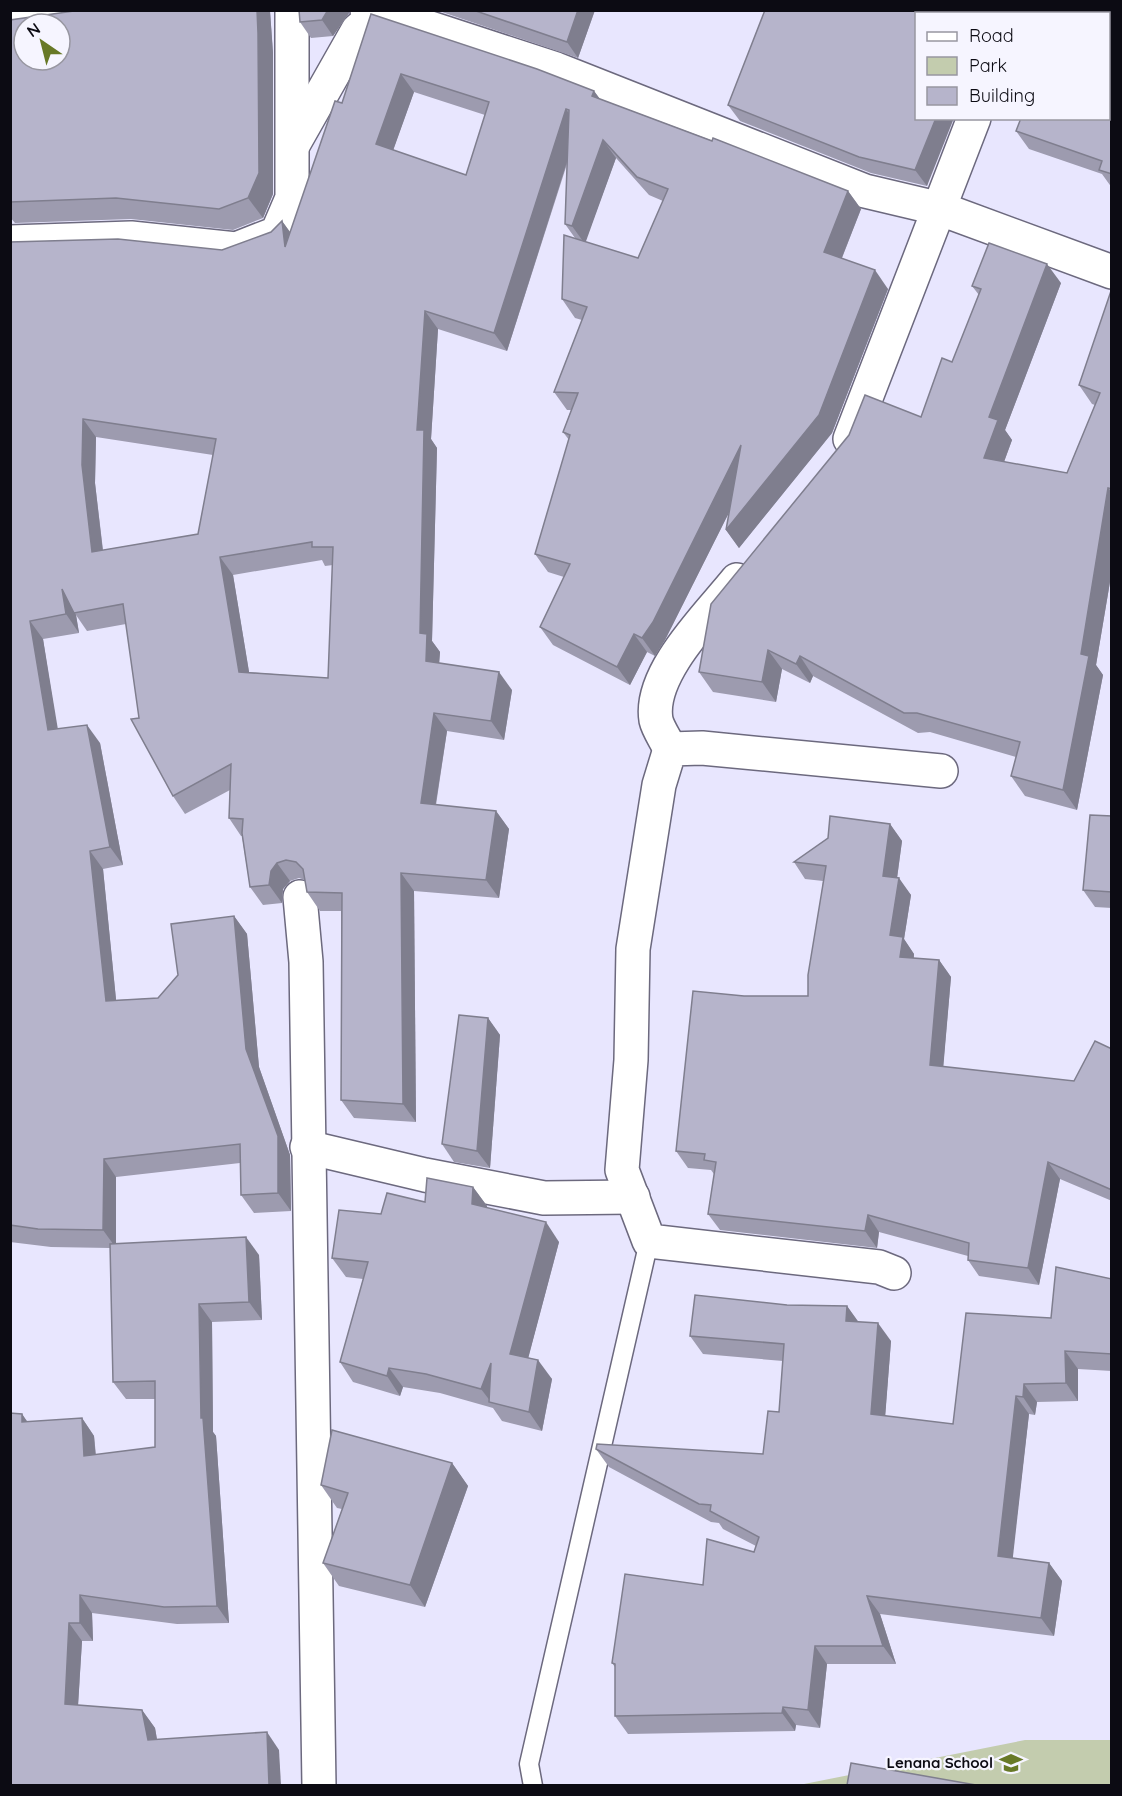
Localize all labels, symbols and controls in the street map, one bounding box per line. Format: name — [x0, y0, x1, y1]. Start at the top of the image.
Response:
north arrow — [12, 12, 72, 72]
legend — [915, 12, 1110, 120]
text: N — [23, 18, 44, 41]
text: Road — [969, 24, 1014, 47]
text: Park — [969, 54, 1007, 77]
text: Building — [969, 84, 1035, 107]
school or university icon: Lenana School — [998, 1750, 1024, 1776]
place label: Lenana School — [886, 1753, 993, 1772]

